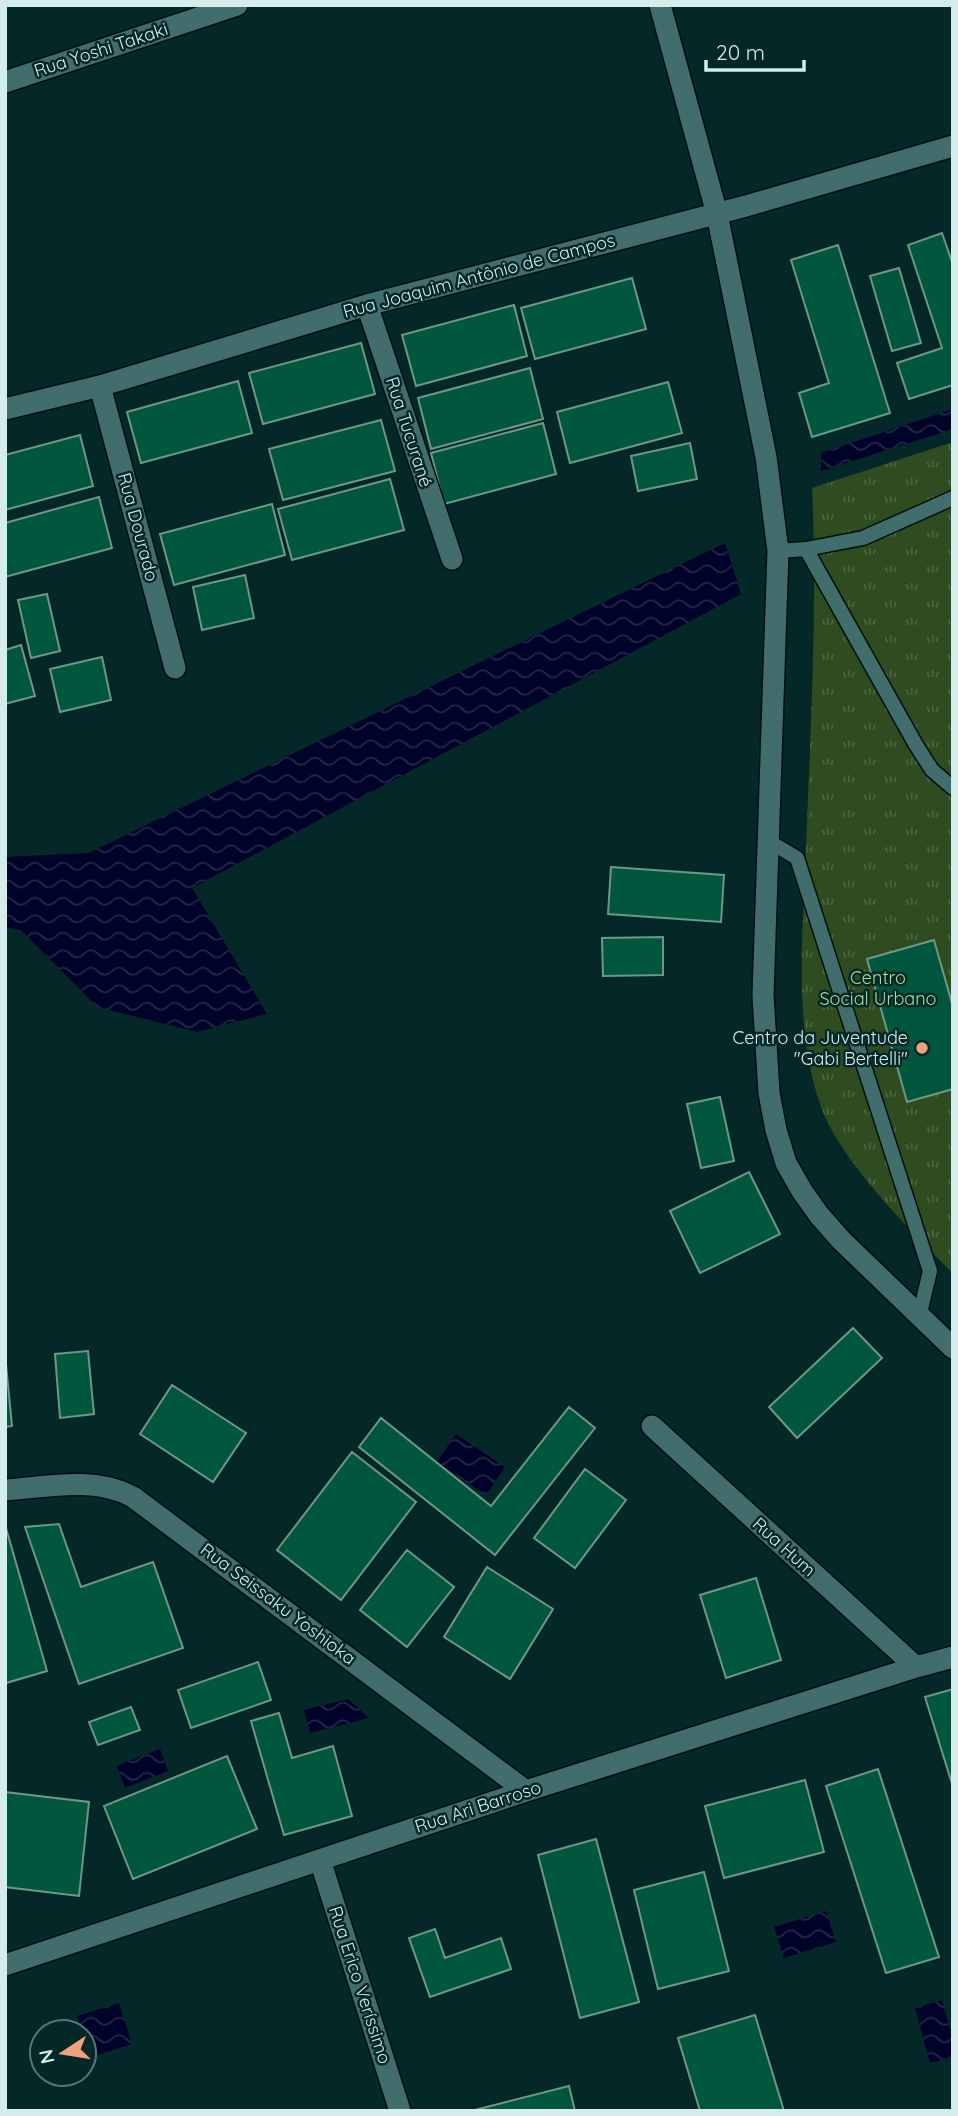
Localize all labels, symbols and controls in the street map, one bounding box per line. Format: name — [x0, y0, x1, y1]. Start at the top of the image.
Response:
street label: Rua Yoshi Takaki — [31, 17, 171, 82]
scale bar — [706, 28, 804, 72]
text: 20 m — [716, 39, 765, 65]
street label: Rua Joaquim Antônio de Campos — [340, 228, 617, 323]
street label: Rua Tucurané — [381, 374, 438, 490]
street label: Rua Dourado — [113, 470, 164, 584]
park label: Centro Social Urbano — [820, 966, 936, 1010]
place label: Centro da Juventude "Gabi Bertelli" — [733, 1026, 908, 1070]
marker: Centro da Juventude "Gabi Bertelli" — [914, 1040, 930, 1056]
street label: Rua Hum — [748, 1512, 821, 1581]
street label: Rua Seissaku Yoshioka — [196, 1538, 361, 1670]
street label: Rua Ari Barroso — [412, 1775, 544, 1838]
street label: Rua Erico Veríssimo — [324, 1903, 397, 2067]
north arrow — [28, 2018, 98, 2088]
text: N — [33, 2047, 60, 2066]

